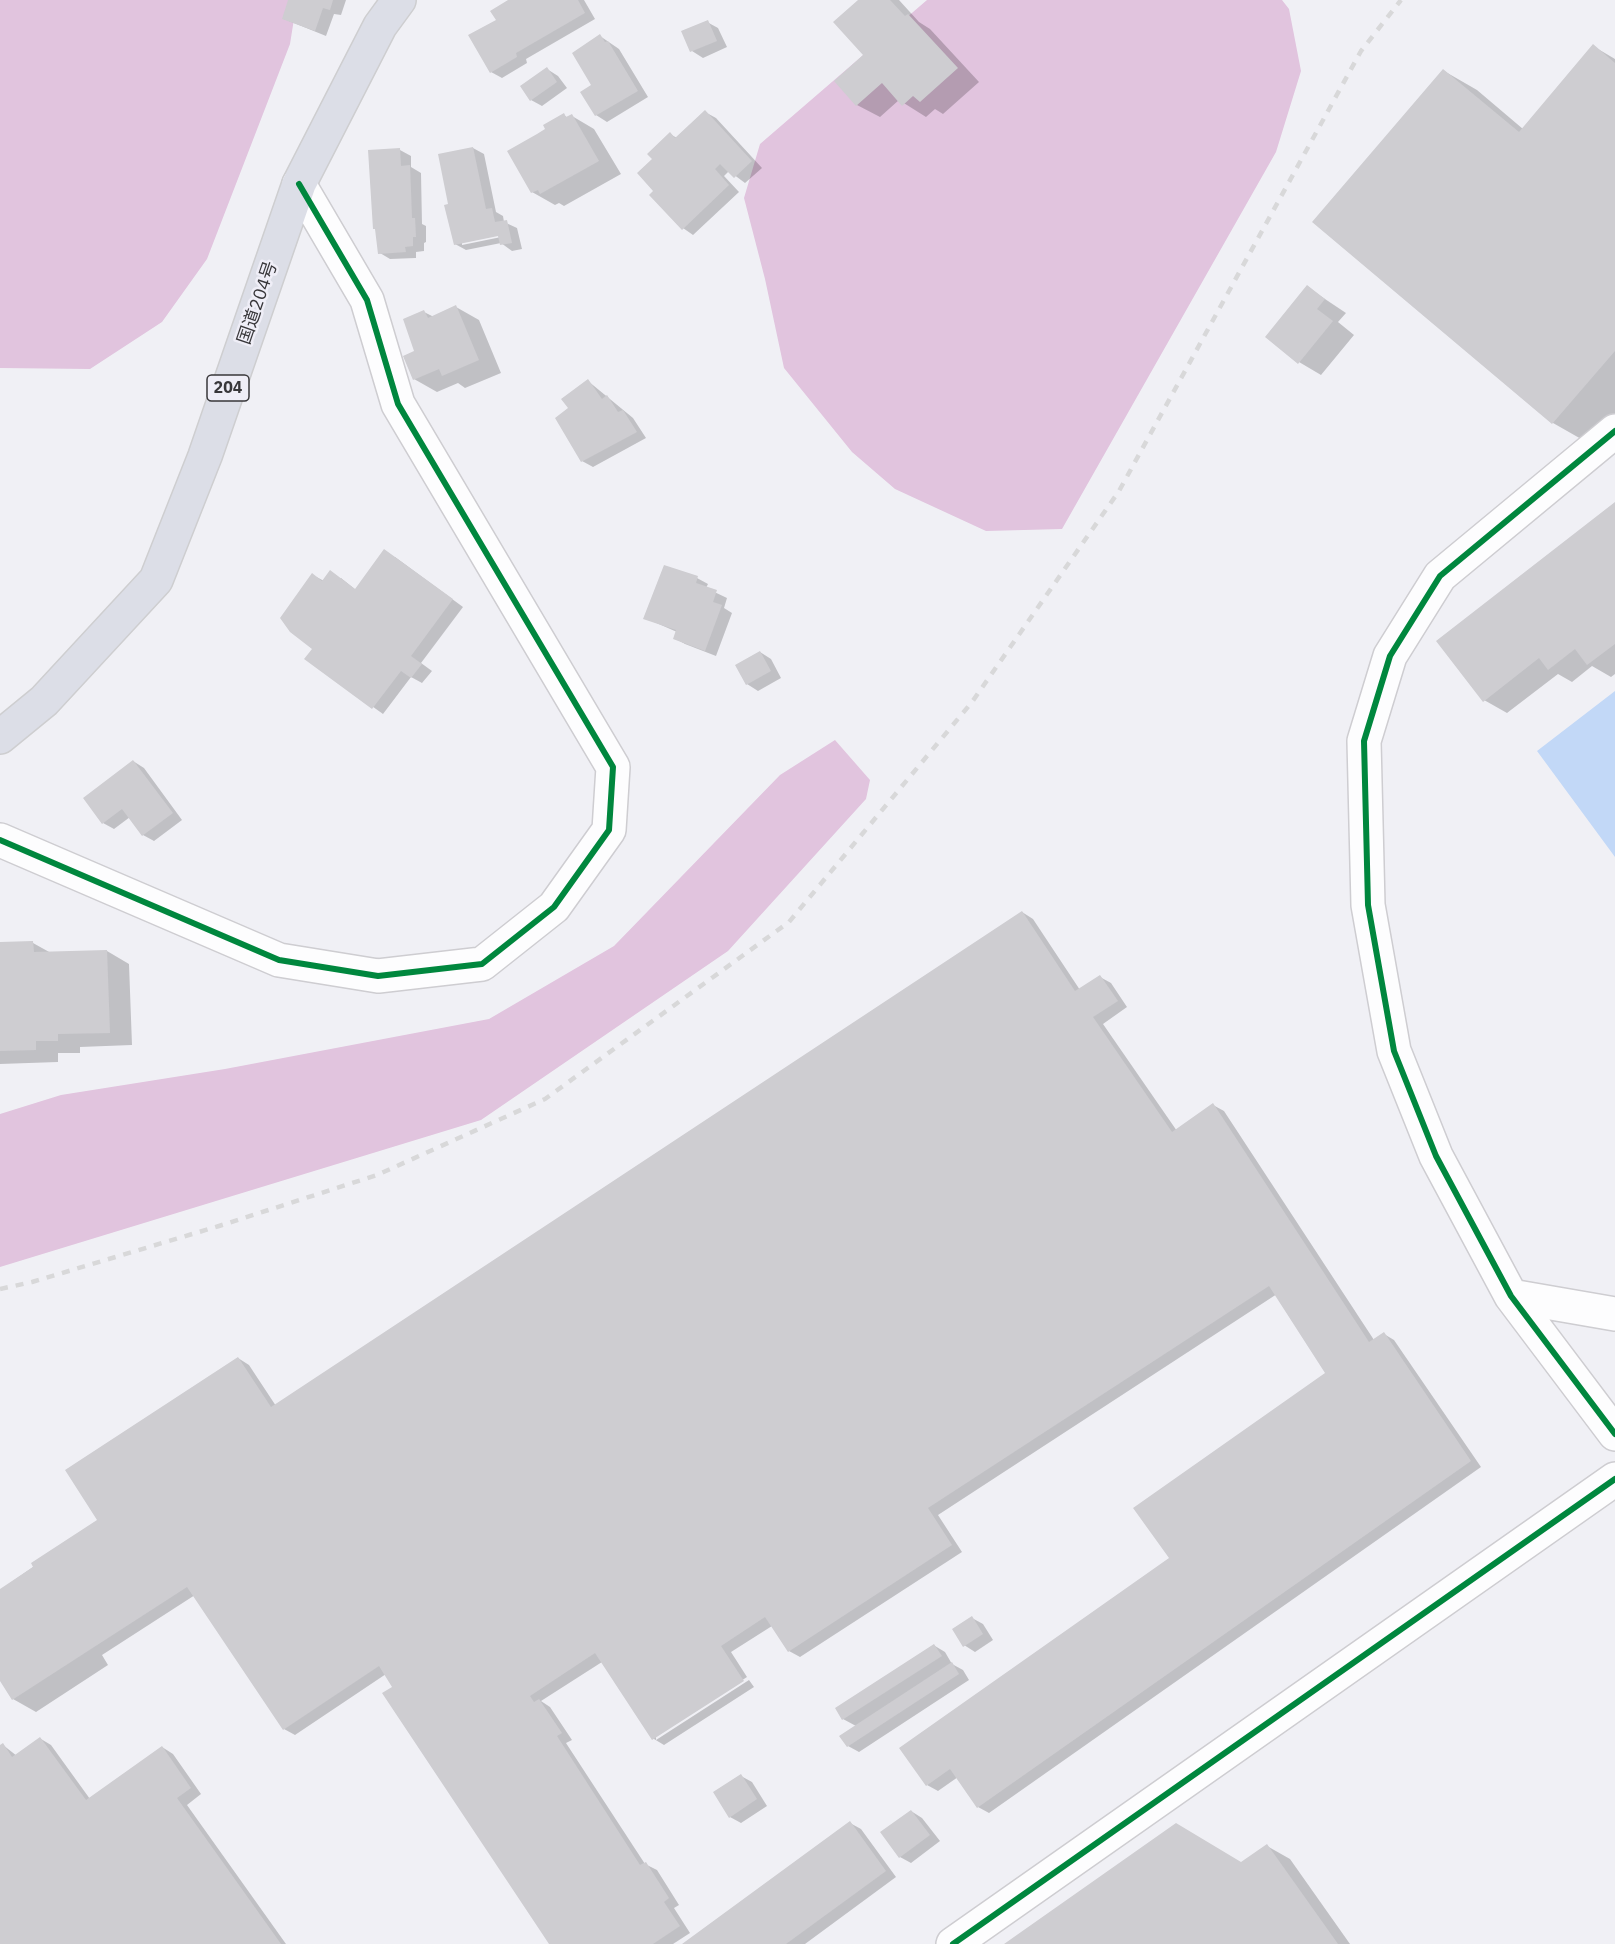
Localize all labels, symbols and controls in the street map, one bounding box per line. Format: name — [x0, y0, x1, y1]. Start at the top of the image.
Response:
street label: 国道204号 — [234, 259, 282, 347]
road number: 204 — [207, 375, 249, 401]

